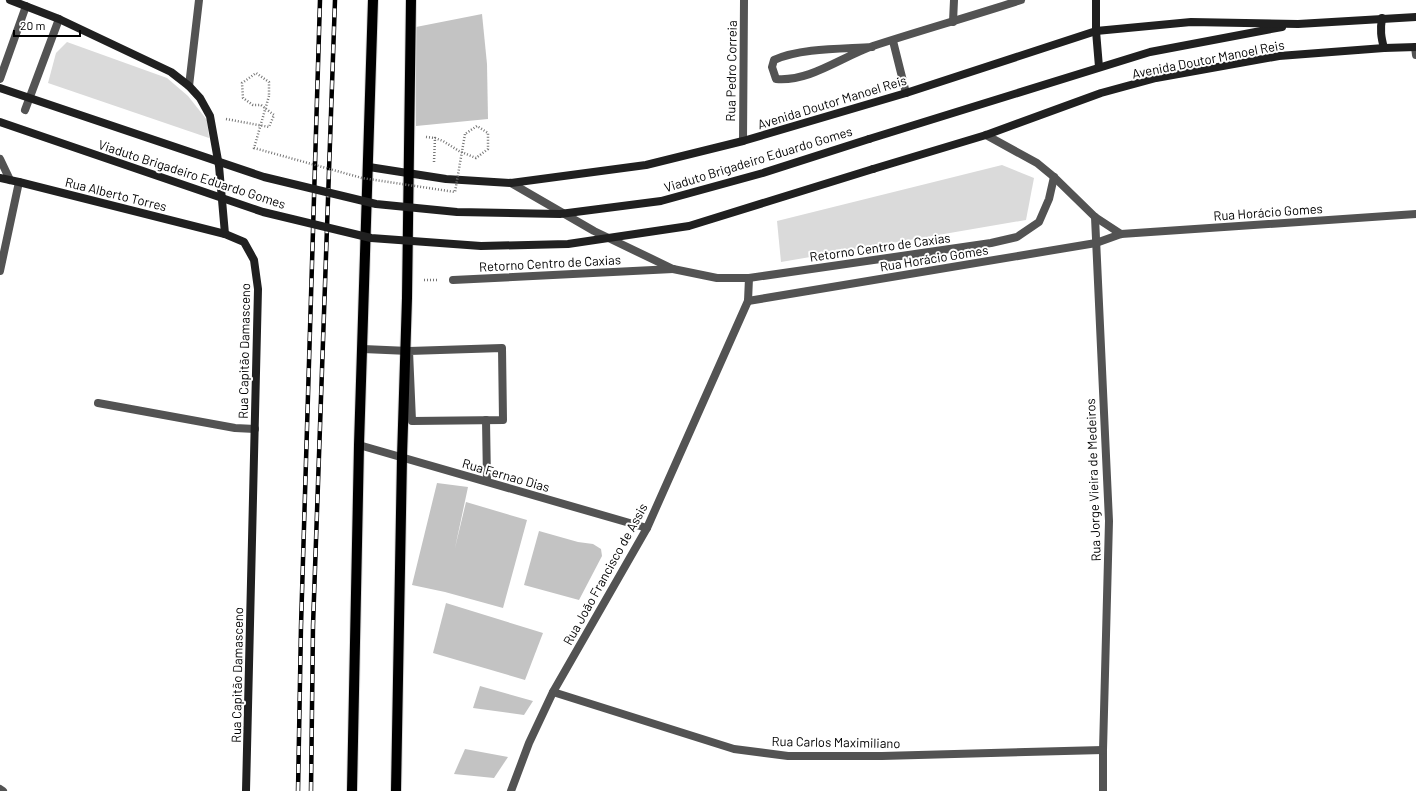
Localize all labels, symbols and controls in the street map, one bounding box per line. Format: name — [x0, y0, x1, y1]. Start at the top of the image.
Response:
scale bar — [14, 12, 80, 38]
text: 20 m — [20, 18, 46, 32]
street label: Rua Pedro Correia — [722, 20, 740, 122]
street label: Avenida Doutor Manoel Reis — [1130, 36, 1286, 82]
street label: Avenida Doutor Manoel Reis — [756, 72, 908, 132]
street label: Viaduto Brigadeiro Eduardo Gomes — [662, 123, 854, 195]
street label: Viaduto Brigadeiro Eduardo Gomes — [96, 136, 288, 212]
street label: Rua Alberto Torres — [64, 174, 168, 214]
street label: Rua Horácio Gomes — [1213, 200, 1323, 224]
street label: Retorno Centro de Caxias — [809, 229, 951, 265]
street label: Rua Horácio Gomes — [879, 242, 989, 274]
street label: Retorno Centro de Caxias — [479, 251, 621, 275]
street label: Rua Capitão Damasceno — [235, 283, 253, 419]
street label: Rua Jorge Vieira de Medeiros — [1082, 398, 1104, 562]
street label: Rua Fernao Dias — [460, 455, 552, 495]
street label: Rua Joāo Francisco de Assis — [559, 500, 651, 648]
street label: Rua Capitão Damasceno — [228, 607, 246, 743]
street label: Rua Carlos Maximiliano — [771, 733, 901, 751]

